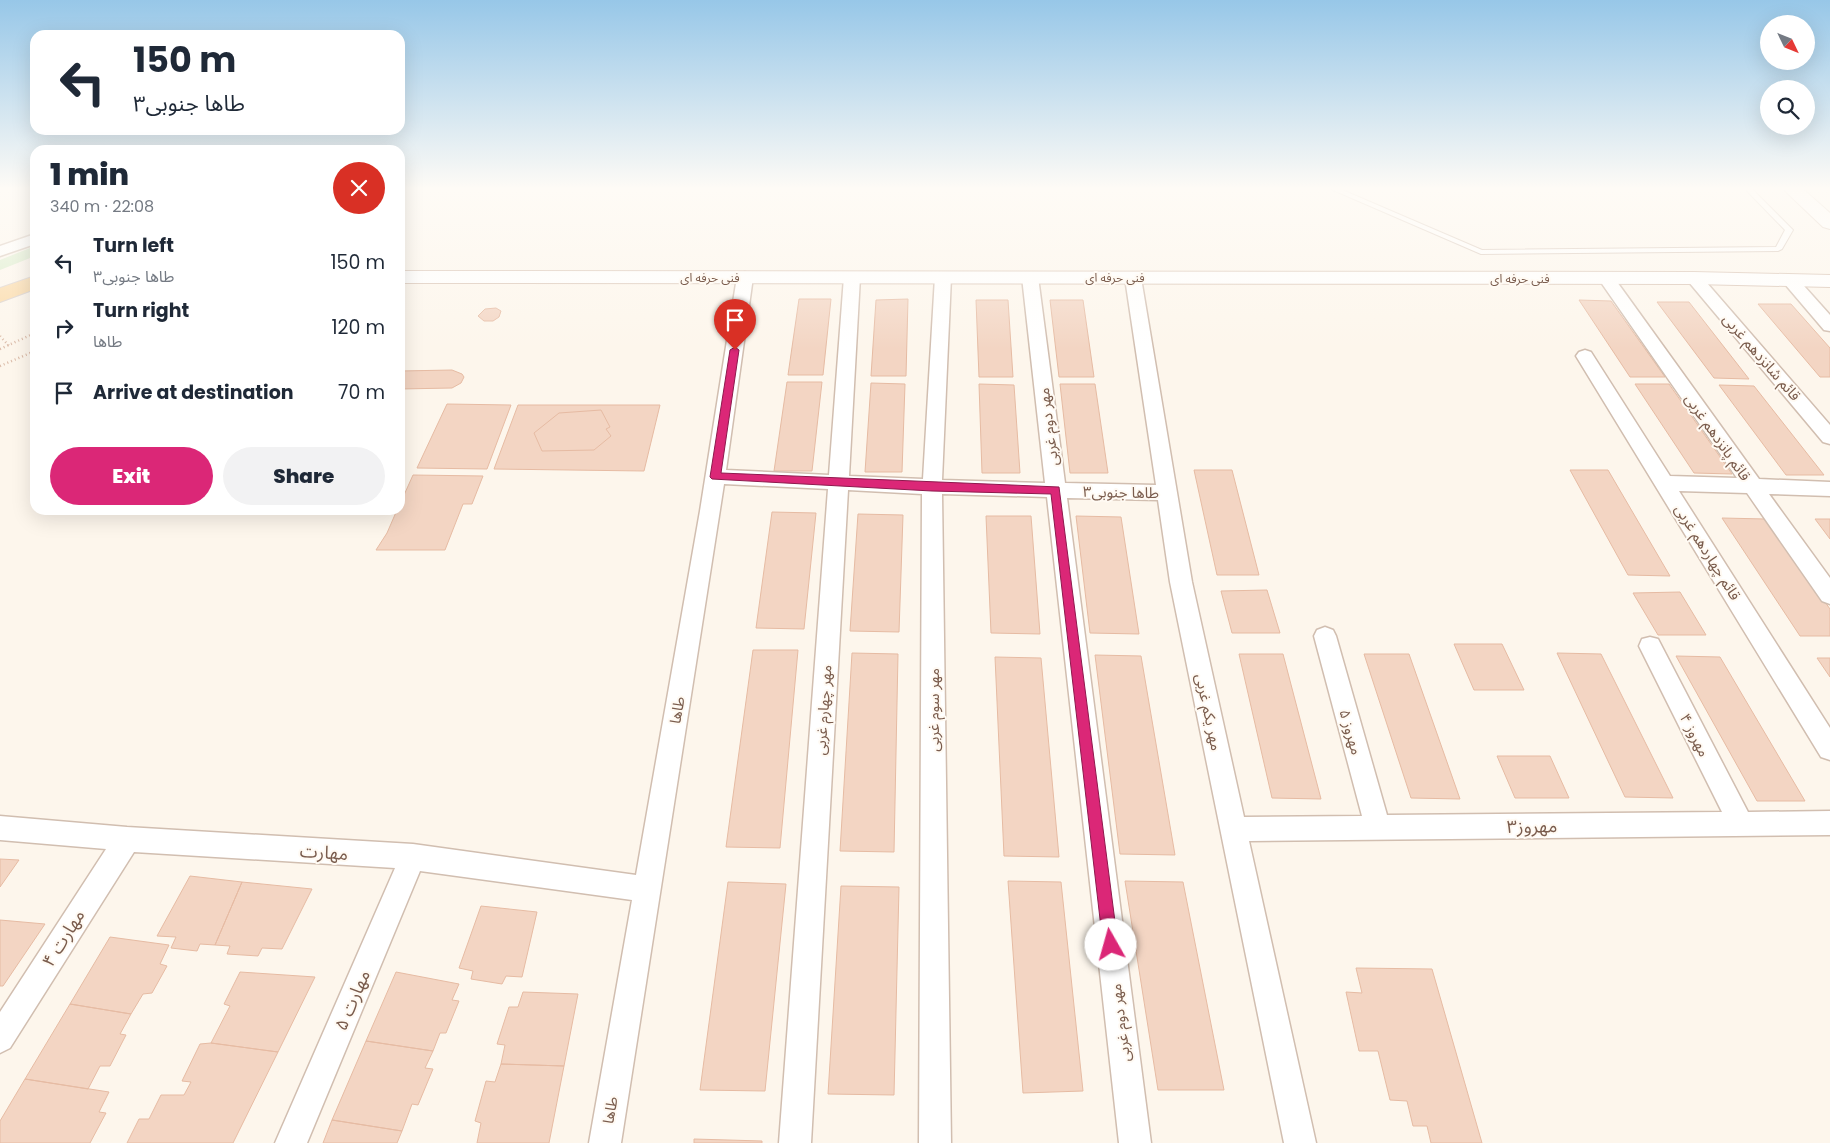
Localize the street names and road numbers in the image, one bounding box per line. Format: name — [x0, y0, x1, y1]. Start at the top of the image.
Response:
street label: فنی حرفه ای — [680, 269, 740, 286]
street label: فنی حرفه ای — [1085, 269, 1145, 286]
street label: فنی حرفه ای — [1490, 270, 1550, 287]
street label: قائم شانزدهم غربی — [1717, 309, 1806, 406]
street label: مهر دوم غربی — [1033, 387, 1064, 467]
street label: قائم پانزدهم غربی — [1679, 389, 1756, 486]
street label: طاها جنوبی۳ — [1083, 481, 1159, 503]
street label: قائم چهاردهم غربی — [1669, 500, 1746, 605]
street label: مهر چهارم غربی — [809, 664, 838, 756]
street label: مهر سوم غربی — [923, 668, 945, 752]
street label: مهر یکم غربی — [1190, 672, 1227, 753]
street label: طاها — [664, 695, 690, 725]
street label: مهروز ۵ — [1335, 707, 1367, 757]
street label: مهروز ۴ — [1675, 710, 1715, 760]
street label: مهروز۳ — [1506, 813, 1558, 839]
street label: مهارت — [299, 838, 349, 866]
street label: مهارت ۴ — [36, 904, 90, 972]
street label: مهارت ۵ — [328, 966, 376, 1034]
street label: مهر دوم غربی — [1105, 983, 1136, 1063]
street label: طاها — [597, 1095, 623, 1125]

